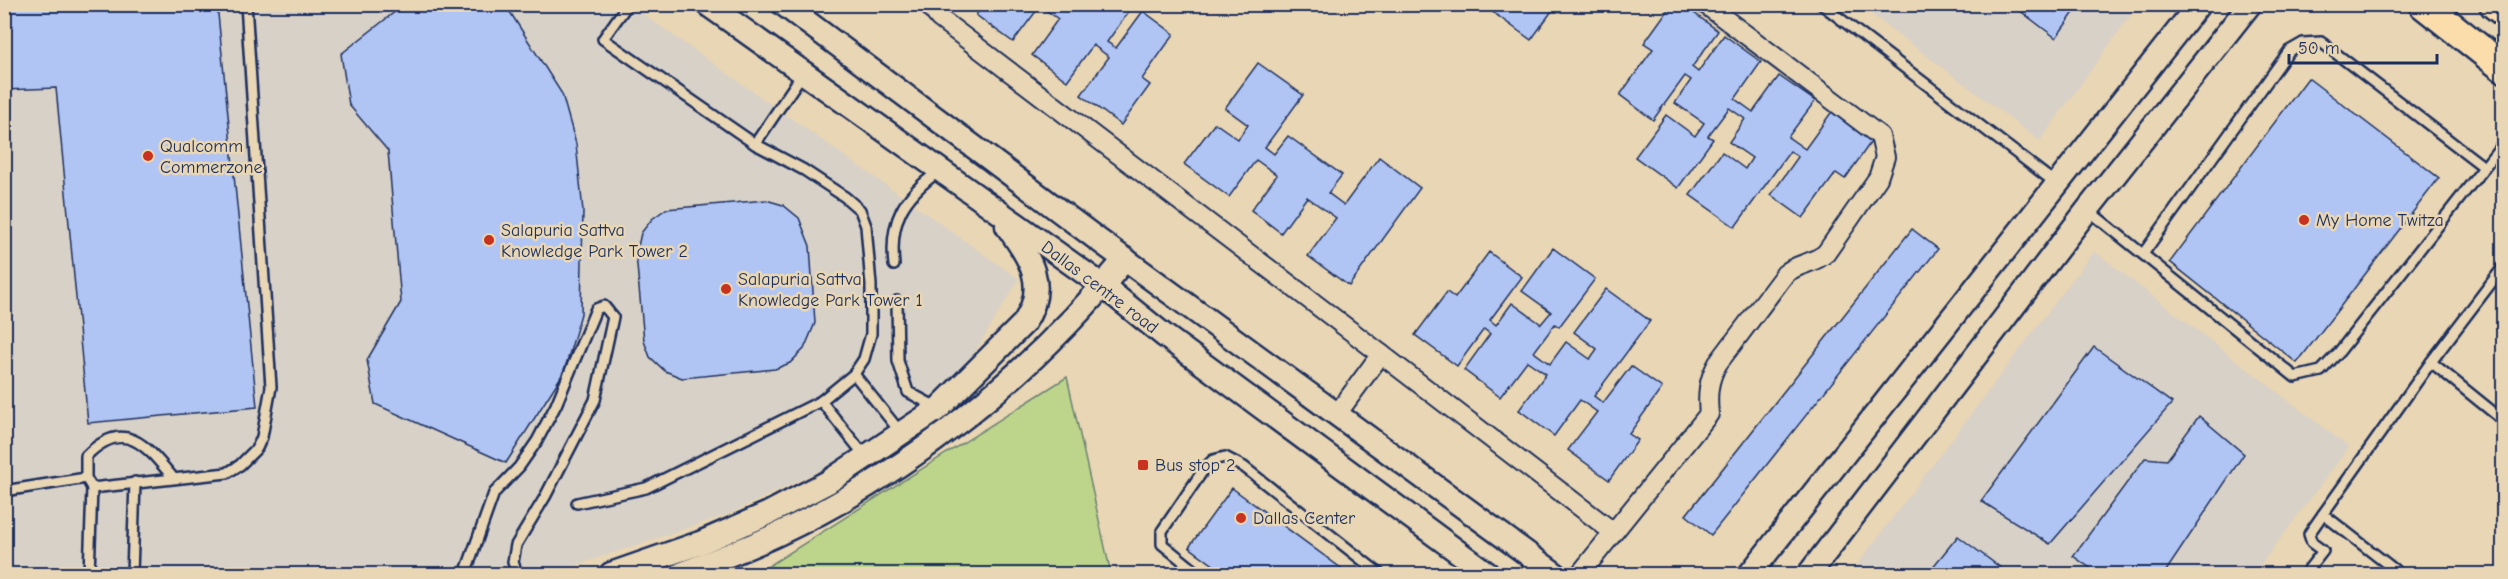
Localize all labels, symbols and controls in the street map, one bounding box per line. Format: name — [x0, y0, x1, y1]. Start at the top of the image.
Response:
scale bar — [2289, 27, 2438, 65]
text: 50 m — [2298, 38, 2340, 59]
place label: Qualcomm Commerzone — [160, 136, 262, 178]
marker: Qualcomm Commerzone — [141, 149, 155, 163]
place label: My Home Twitza — [2316, 210, 2444, 231]
marker: My Home Twitza — [2297, 213, 2311, 227]
place label: Salapuria Sattva Knowledge Park Tower 2 — [501, 220, 688, 262]
marker: Salapuria Sattva Knowledge Park Tower 2 — [482, 233, 496, 247]
street label: Dallas centre road — [1037, 237, 1162, 338]
place label: Salapuria Sattva Knowledge Park Tower 1 — [738, 269, 923, 311]
marker: Salapuria Sattva Knowledge Park Tower 1 — [719, 282, 733, 296]
place label: Bus stop 2 — [1155, 455, 1235, 476]
marker: Bus stop 2 — [1136, 458, 1150, 472]
place label: Dallas Center — [1253, 508, 1356, 529]
marker: Dallas Center — [1234, 511, 1248, 525]

